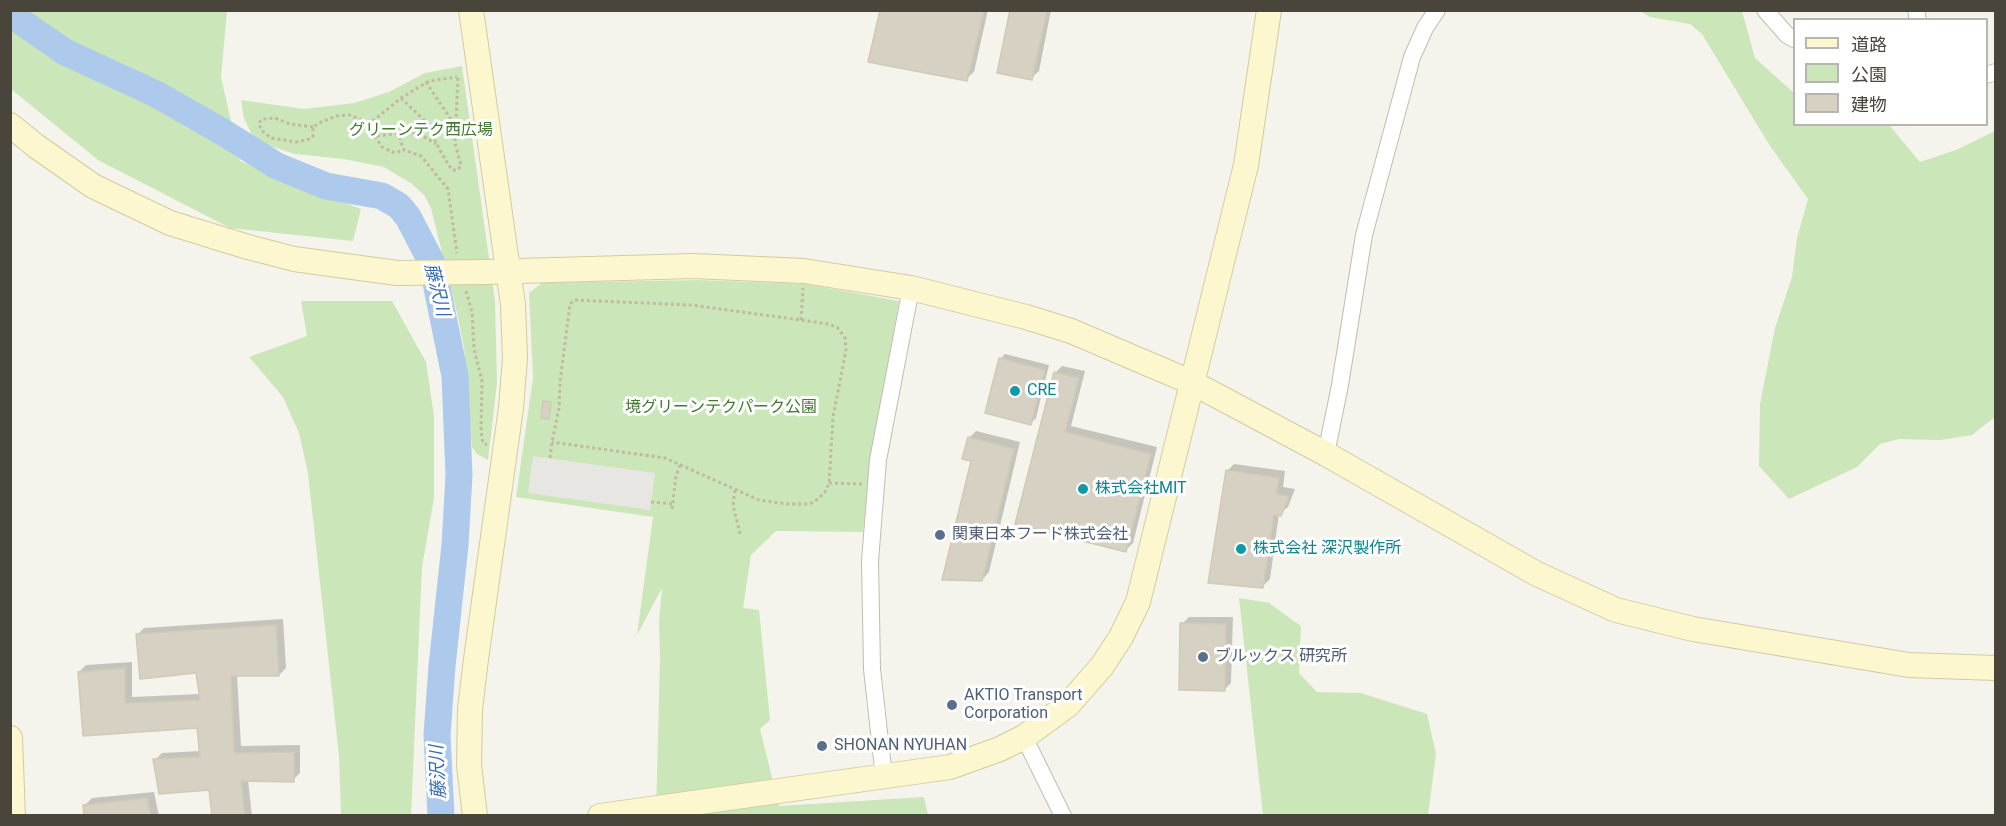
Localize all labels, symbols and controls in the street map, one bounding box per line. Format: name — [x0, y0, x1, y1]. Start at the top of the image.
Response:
legend — [1793, 18, 1988, 126]
text: 道路 — [1851, 34, 1887, 55]
text: 公園 — [1851, 64, 1887, 85]
text: 建物 — [1851, 94, 1887, 115]
park label: グリーンテク西広場 — [349, 121, 493, 141]
water label: 藤沢川 — [419, 261, 453, 319]
place label: CRE — [1027, 381, 1056, 401]
marker: CRE — [1008, 384, 1022, 398]
park label: 境グリーンテクパーク公園 — [625, 398, 817, 418]
place label: 株式会社MIT — [1095, 479, 1187, 499]
marker: 株式会社MIT — [1076, 482, 1090, 496]
place label: 関東日本フード株式会社 — [952, 525, 1128, 545]
marker: 関東日本フード株式会社 — [933, 528, 947, 542]
place label: 株式会社 深沢製作所 — [1253, 539, 1401, 559]
marker: 株式会社 深沢製作所 — [1234, 542, 1248, 556]
place label: ブルックス 研究所 — [1215, 647, 1347, 667]
marker: ブルックス 研究所 — [1196, 650, 1210, 664]
place label: AKTIO Transport Corporation — [964, 686, 1082, 724]
marker: AKTIO Transport Corporation — [945, 698, 959, 712]
place label: SHONAN NYUHAN — [834, 736, 967, 756]
marker: SHONAN NYUHAN — [815, 739, 829, 753]
water label: 藤沢川 — [427, 744, 451, 800]

